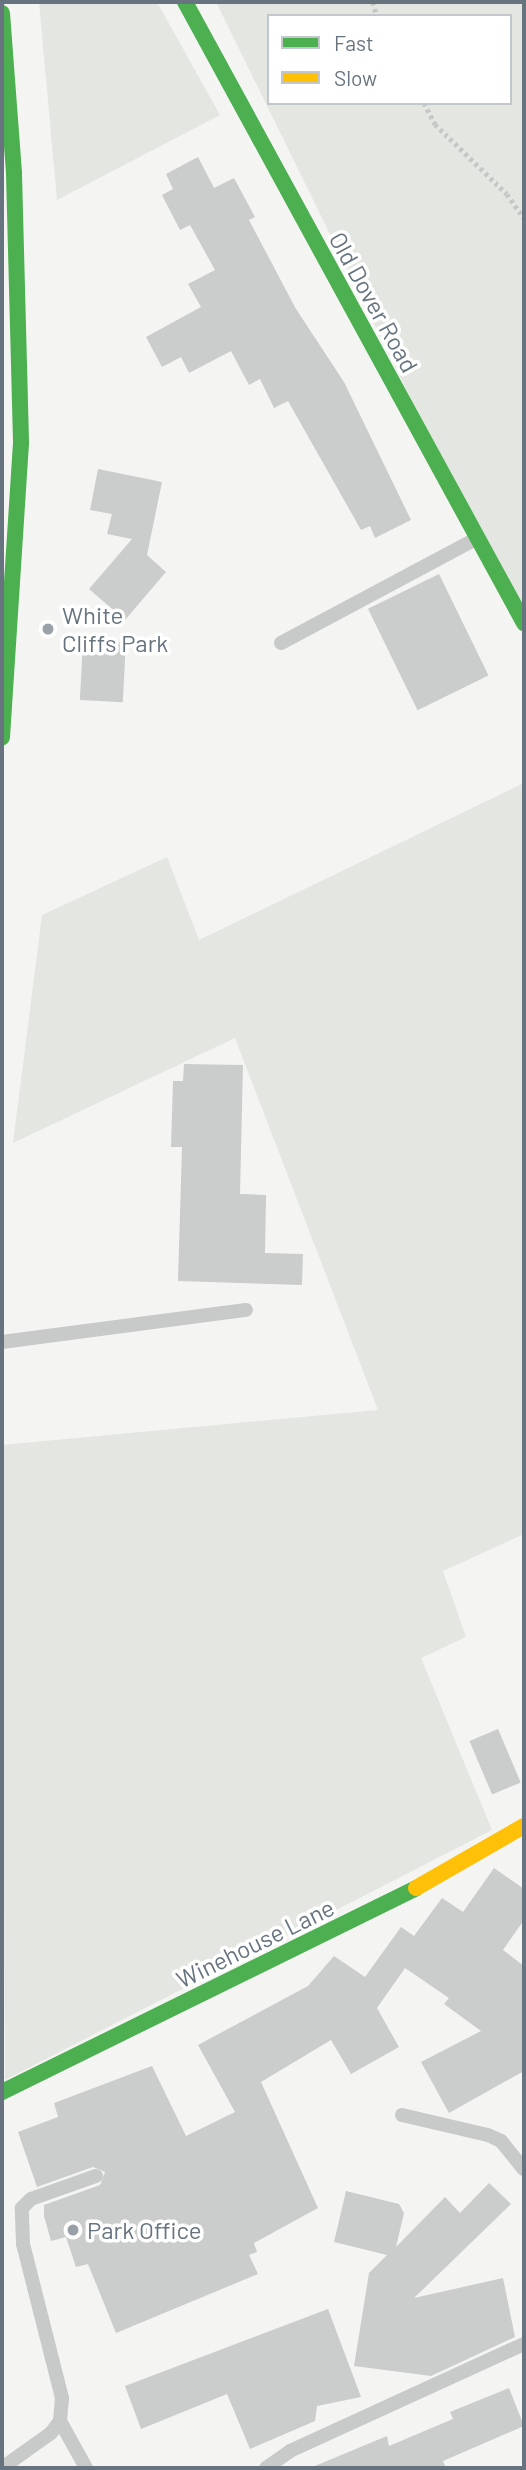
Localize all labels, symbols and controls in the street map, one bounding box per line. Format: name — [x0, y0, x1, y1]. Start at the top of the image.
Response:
legend — [267, 14, 512, 105]
text: Fast — [334, 30, 374, 55]
text: Slow — [334, 65, 377, 90]
street label: Old Dover Road — [324, 227, 424, 377]
place label: White Cliffs Park — [62, 601, 168, 657]
marker: White Cliffs Park — [40, 621, 56, 637]
street label: Winehouse Lane — [171, 1892, 339, 1994]
place label: Park Office — [87, 2216, 202, 2244]
marker: Park Office — [65, 2222, 81, 2238]

